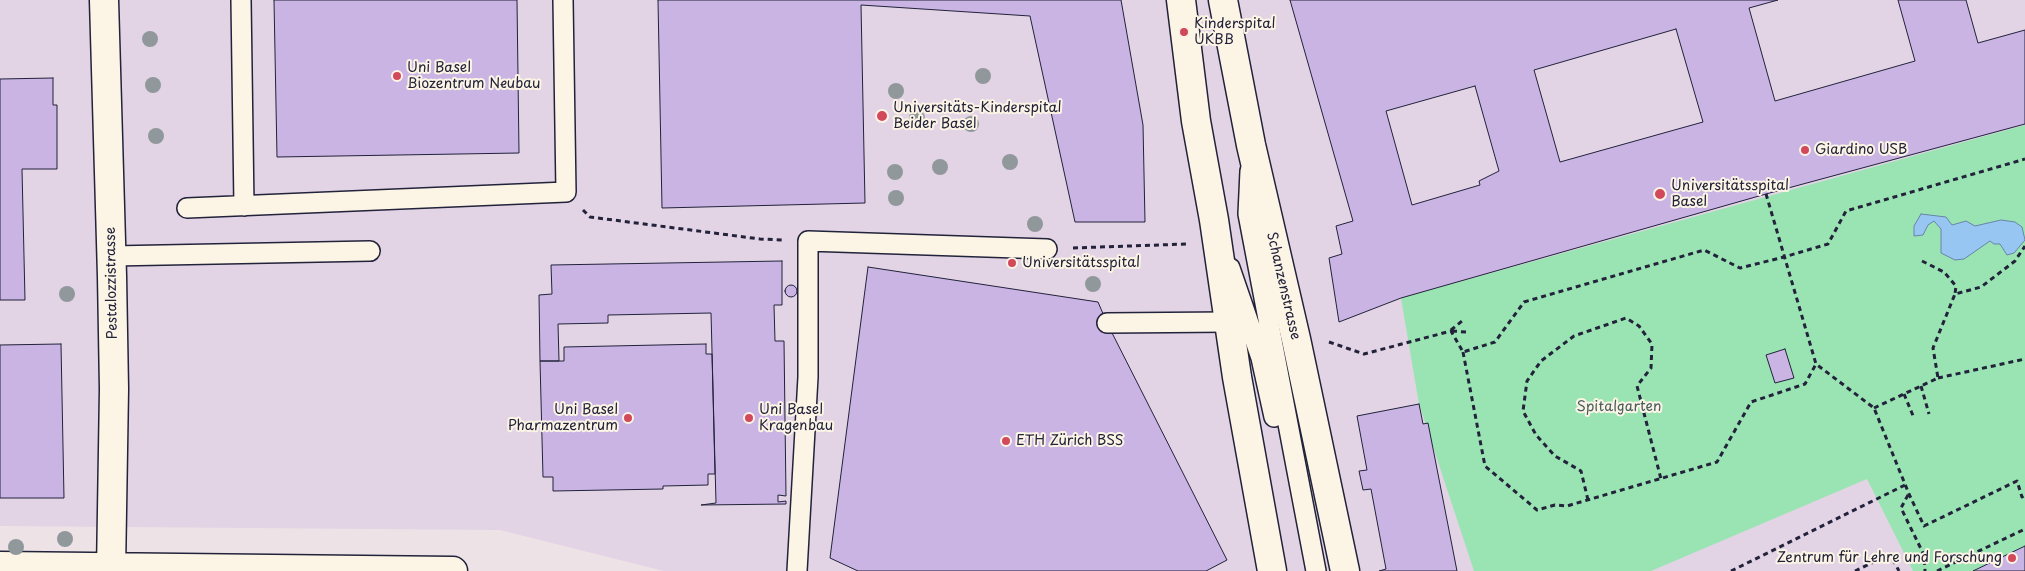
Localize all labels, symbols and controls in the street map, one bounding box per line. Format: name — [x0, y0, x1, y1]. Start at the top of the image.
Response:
place label: Kinderspital UKBB — [1194, 16, 1275, 48]
marker: Kinderspital UKBB — [1178, 26, 1190, 38]
place label: Uni Basel Biozentrum Neubau — [407, 60, 540, 92]
marker: Uni Basel Biozentrum Neubau — [391, 70, 403, 82]
place label: Universitäts-Kinderspital Beider Basel — [893, 100, 1062, 132]
marker: Universitäts-Kinderspital Beider Basel — [875, 109, 889, 123]
place label: Giardino USB — [1815, 142, 1907, 158]
marker: Giardino USB — [1799, 144, 1811, 156]
place label: Universitätsspital Basel — [1671, 178, 1789, 210]
marker: Universitätsspital Basel — [1653, 187, 1667, 201]
street label: Pestalozzistrasse — [103, 227, 121, 339]
street label: Schanzenstrasse — [1262, 231, 1304, 341]
place label: Universitätsspital — [1022, 255, 1140, 271]
marker: Universitätsspital — [1006, 257, 1018, 269]
park label: Spitalgarten — [1577, 399, 1661, 415]
place label: Uni Basel Pharmazentrum — [508, 402, 618, 434]
place label: Uni Basel Kragenbau — [759, 402, 833, 434]
marker: Uni Basel Pharmazentrum — [622, 412, 634, 424]
marker: Uni Basel Kragenbau — [743, 412, 755, 424]
place label: ETH Zürich BSS — [1016, 433, 1123, 449]
marker: ETH Zürich BSS — [1000, 435, 1012, 447]
place label: Zentrum für Lehre und Forschung — [1777, 550, 2002, 566]
marker: Zentrum für Lehre und Forschung — [2006, 552, 2018, 564]

